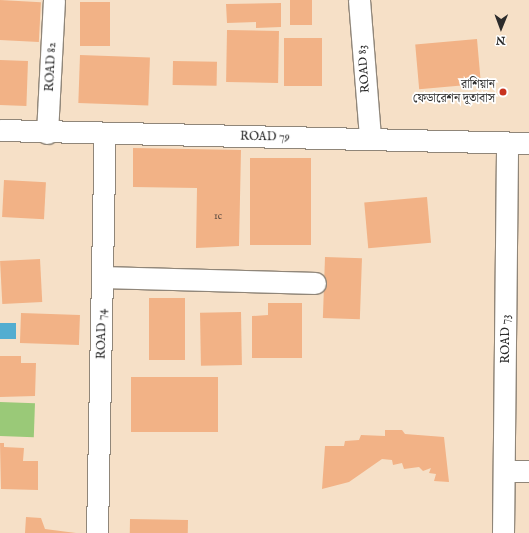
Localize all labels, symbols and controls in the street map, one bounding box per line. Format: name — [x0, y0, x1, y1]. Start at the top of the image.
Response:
north arrow — [481, 8, 521, 48]
text: N — [496, 33, 506, 47]
street label: ROAD 82 — [43, 42, 59, 92]
street label: ROAD 83 — [355, 45, 373, 93]
place label: রাশিয়ান ফেডারেশন দূতাবাস — [413, 78, 495, 106]
marker: রাশিয়ান ফেডারেশন দূতাবাস — [498, 87, 508, 97]
street label: ROAD 79 — [240, 129, 290, 145]
house number: 1c — [214, 211, 222, 223]
street label: ROAD 74 — [94, 309, 110, 359]
street label: ROAD 73 — [499, 314, 513, 364]

